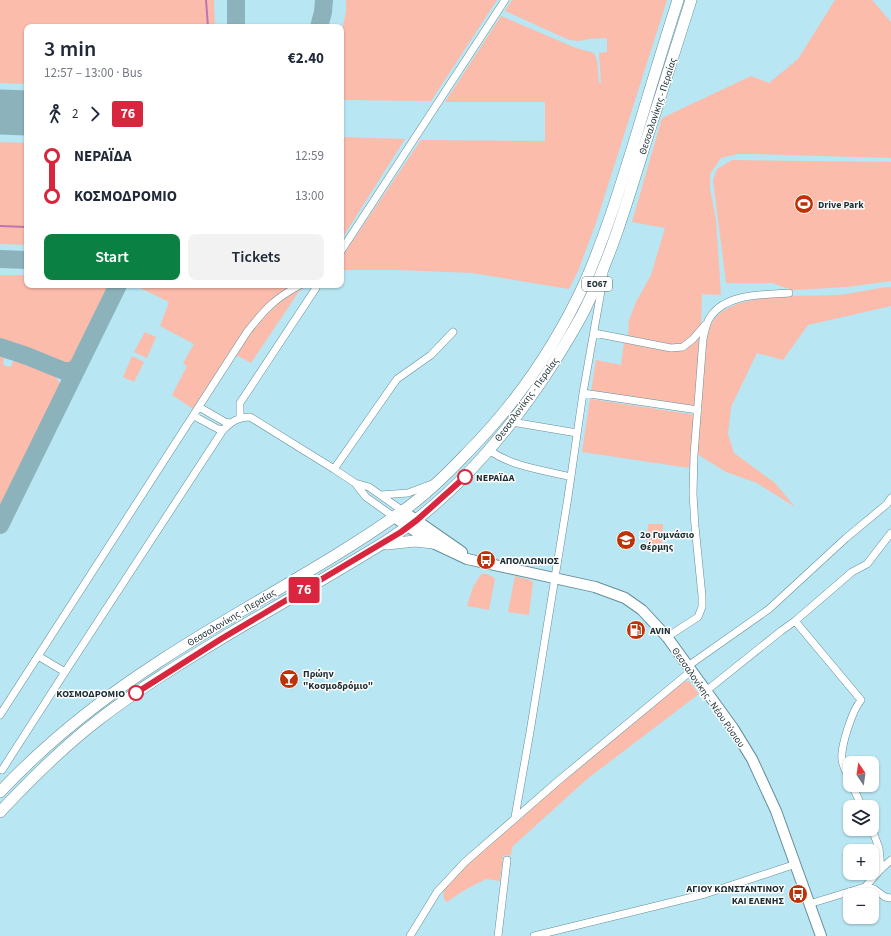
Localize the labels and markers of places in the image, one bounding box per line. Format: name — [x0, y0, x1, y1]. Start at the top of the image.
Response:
sports icon: Drive Park — [793, 193, 815, 215]
place label: Drive Park — [818, 198, 864, 212]
marker: ΝΕΡΑΪΔΑ — [457, 469, 473, 485]
place label: ΝΕΡΑΪΔΑ — [476, 471, 515, 485]
place label: 2ο Γυμνάσιο Θέρμης — [640, 528, 695, 554]
school or university icon: 2ο Γυμνάσιο Θέρμης — [615, 529, 637, 551]
bus stop icon: ΑΠΟΛΛΩΝΙΟΣ — [475, 549, 497, 571]
place label: ΑΠΟΛΛΩΝΙΟΣ — [499, 554, 560, 568]
fuel station icon: AVIN — [625, 619, 647, 641]
place label: AVIN — [649, 624, 671, 638]
place label: Πρώην "Κοσμοδρόμιο" — [303, 667, 373, 693]
bar icon: Πρώην "Κοσμοδρόμιο" — [278, 668, 300, 690]
marker: ΚΟΣΜΟΔΡΟΜΙΟ — [128, 685, 144, 701]
place label: ΚΟΣΜΟΔΡΟΜΙΟ — [56, 687, 125, 701]
place label: ΑΓΙΟΥ ΚΩΝΣΤΑΝΤΙΝΟΥ ΚΑΙ ΕΛΕΝΗΣ — [685, 882, 785, 908]
bus stop icon: ΑΓΙΟΥ ΚΩΝΣΤΑΝΤΙΝΟΥ ΚΑΙ ΕΛΕΝΗΣ — [787, 883, 809, 905]

